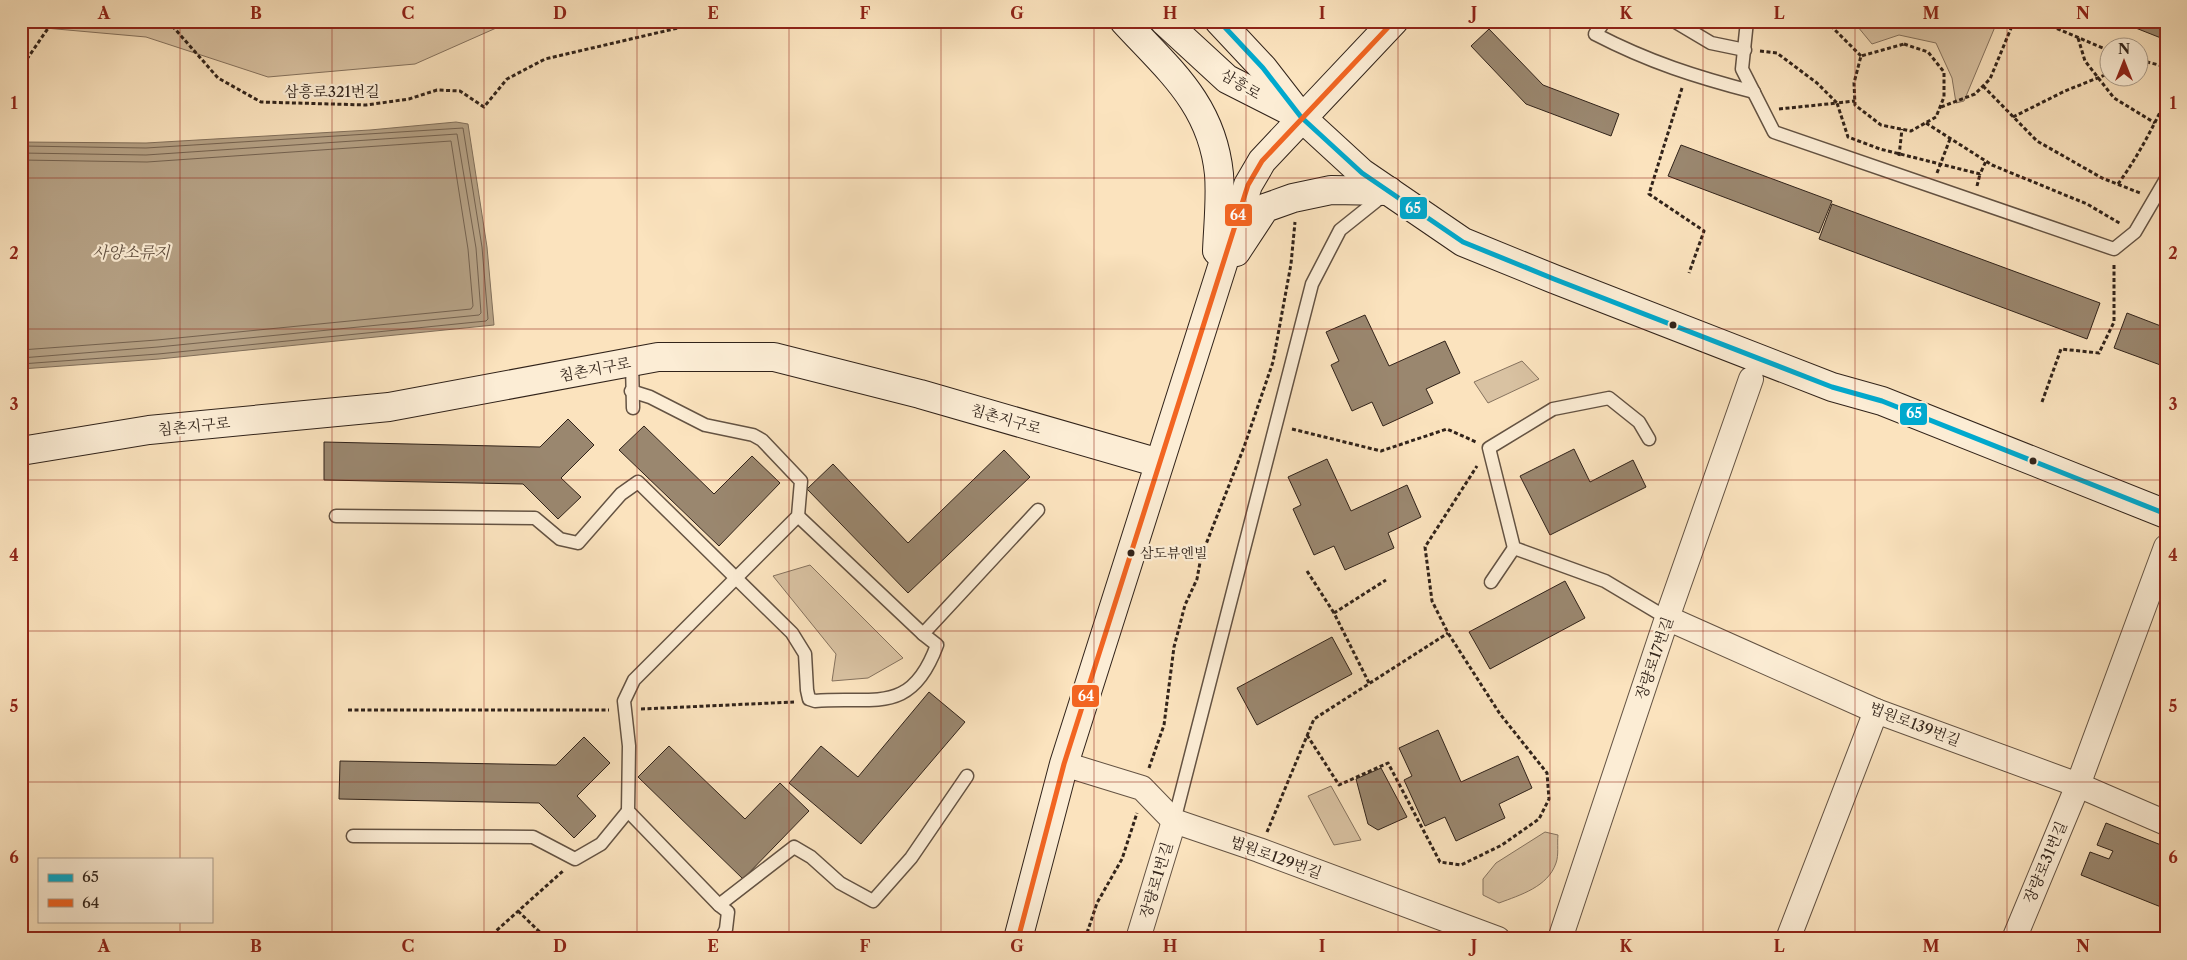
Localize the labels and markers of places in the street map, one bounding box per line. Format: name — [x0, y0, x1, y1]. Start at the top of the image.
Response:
unlabelled marker — [1668, 320, 1678, 330]
unlabelled marker — [2028, 456, 2038, 466]
place label: 삼도뷰엔빌 — [1140, 544, 1208, 562]
marker: 삼도뷰엔빌 — [1126, 548, 1136, 558]

